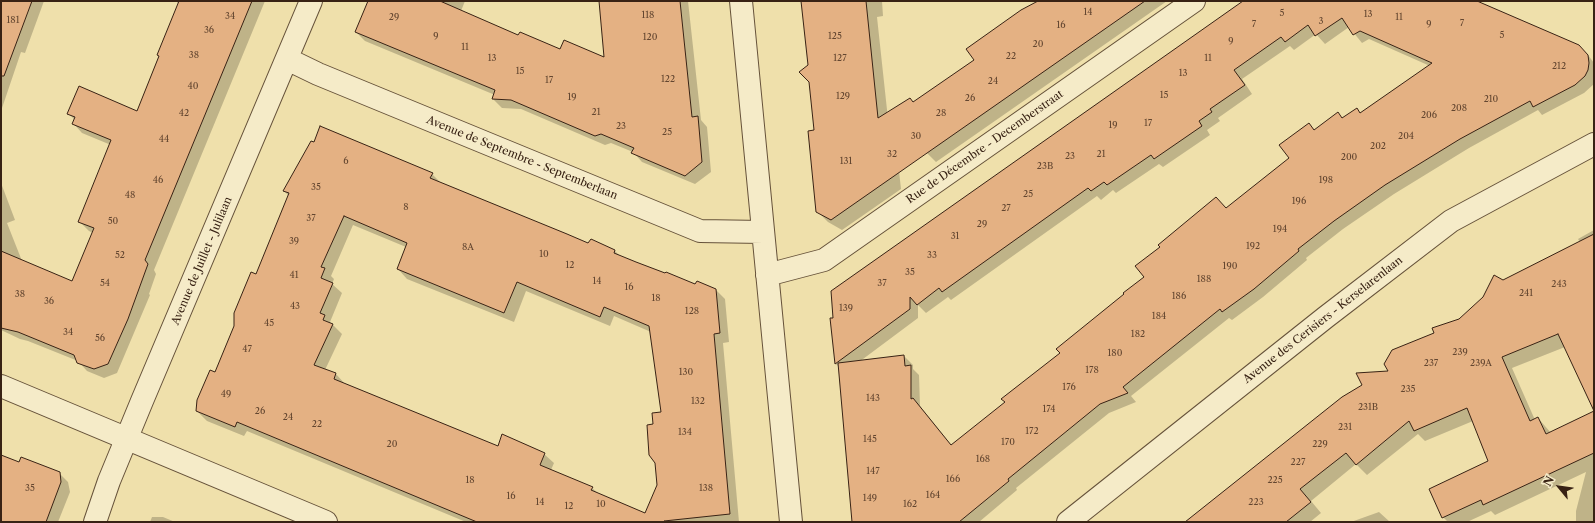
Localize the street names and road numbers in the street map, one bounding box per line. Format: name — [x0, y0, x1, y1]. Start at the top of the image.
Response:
street label: Rue de Décembre - Decemberstraat — [904, 88, 1066, 206]
street label: Avenue de Septembre - Septemberlaan — [425, 114, 619, 202]
street label: Avenue de Juillet - Julilaan — [169, 195, 235, 327]
street label: Avenue des Cerisiers - Kerselarenlaan — [1241, 254, 1405, 386]

